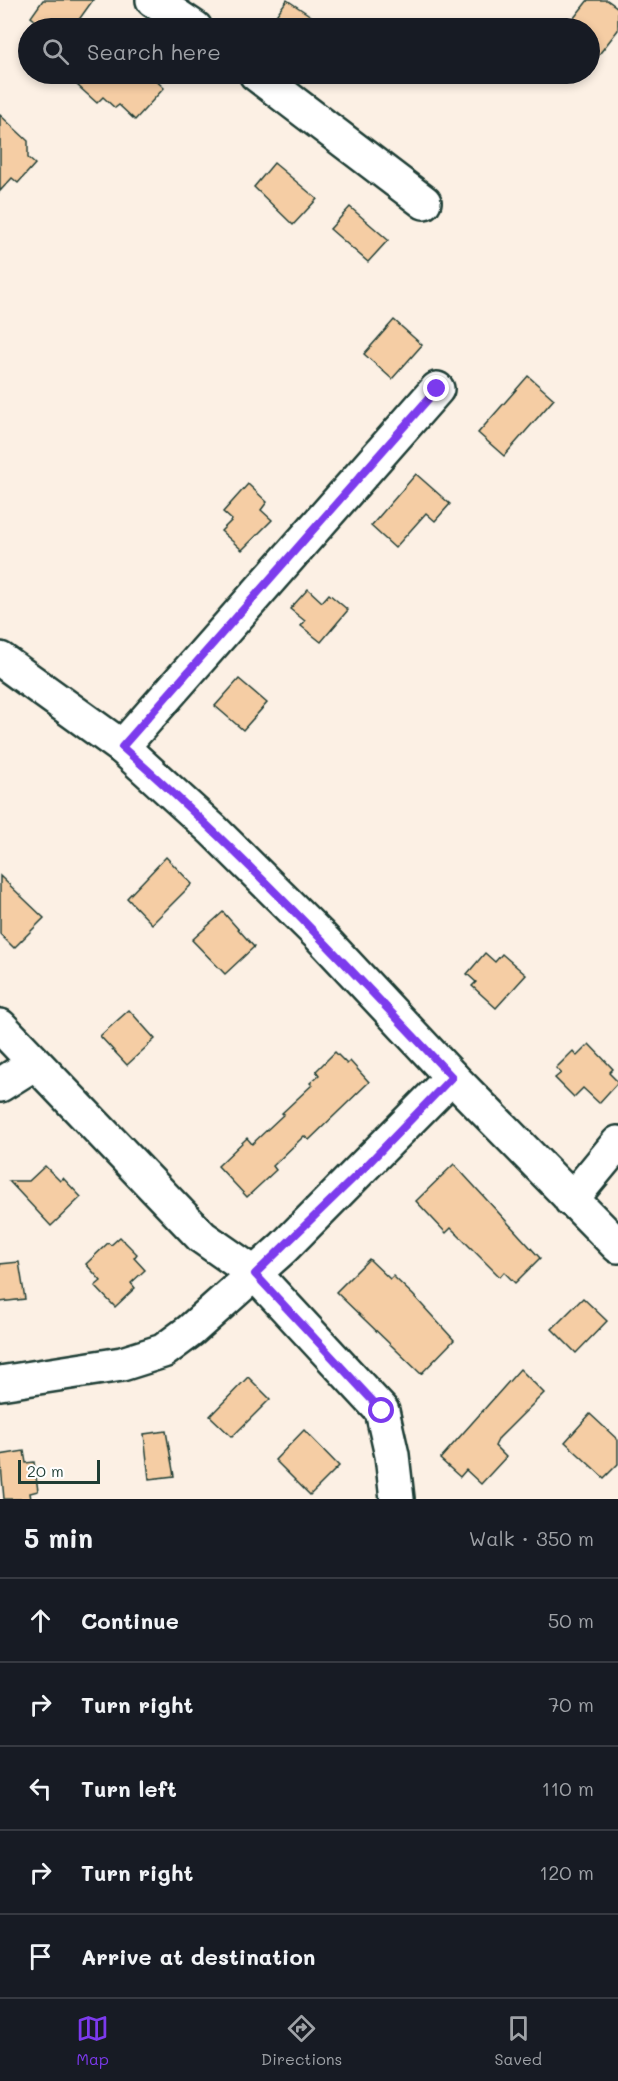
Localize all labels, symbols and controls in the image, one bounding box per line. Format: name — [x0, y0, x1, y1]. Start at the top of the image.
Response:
search box — [18, 18, 600, 84]
icon: search — [39, 35, 72, 68]
text: Search here — [87, 37, 221, 66]
route end — [423, 375, 449, 401]
route start — [368, 1397, 394, 1423]
scale bar — [18, 1457, 100, 1484]
text: 20 m — [27, 1460, 64, 1481]
text: 5 min — [24, 1521, 93, 1555]
text: Walk · 350 m — [469, 1525, 594, 1551]
icon: ahead — [24, 1604, 57, 1637]
text: Continue — [81, 1606, 179, 1635]
text: 50 m — [548, 1607, 594, 1633]
icon: right — [24, 1688, 57, 1721]
text: Turn right — [81, 1690, 193, 1719]
text: 70 m — [548, 1691, 594, 1717]
icon: left — [24, 1772, 57, 1805]
text: Turn left — [81, 1774, 177, 1803]
text: 110 m — [541, 1775, 594, 1801]
icon: right — [24, 1856, 57, 1889]
text: Turn right — [81, 1858, 193, 1887]
text: 120 m — [539, 1859, 594, 1885]
icon: arrive — [24, 1940, 57, 1973]
text: Arrive at destination — [81, 1942, 316, 1971]
tab: Map — [76, 2012, 109, 2069]
tab: Directions — [261, 2012, 342, 2069]
tab: Saved — [494, 2012, 542, 2069]

